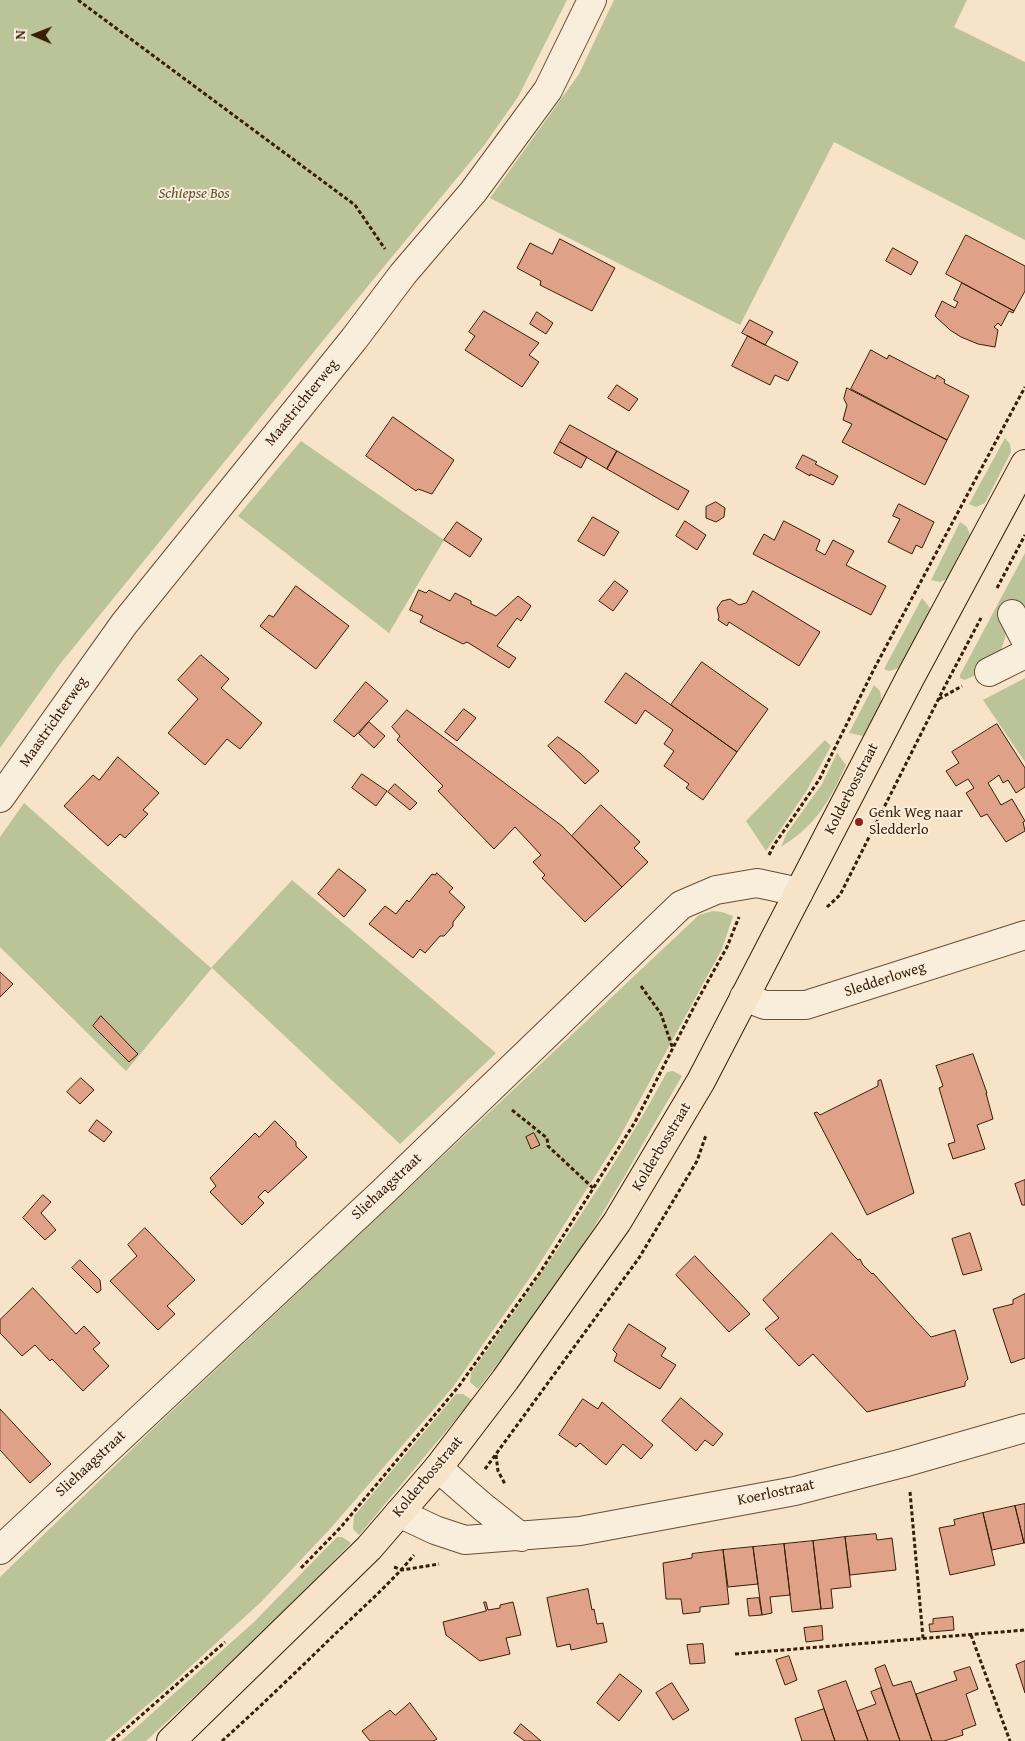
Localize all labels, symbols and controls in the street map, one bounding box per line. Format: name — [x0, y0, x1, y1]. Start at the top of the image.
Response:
north arrow — [10, 10, 60, 60]
text: N — [10, 30, 30, 40]
park label: Schiepse Bos — [158, 185, 230, 203]
street label: Maastrichterweg — [262, 356, 342, 450]
street label: Maastrichterweg — [16, 673, 92, 771]
street label: Kolderbosstraat — [821, 740, 883, 838]
place label: Genk Weg naar Sledderlo — [869, 804, 963, 839]
marker: Genk Weg naar Sledderlo — [853, 816, 865, 828]
street label: Sledderloweg — [842, 958, 928, 1002]
street label: Kolderbosstraat — [629, 1099, 695, 1195]
street label: Sliehaagstraat — [348, 1150, 426, 1224]
street label: Sliehaagstraat — [52, 1427, 130, 1501]
street label: Kolderbosstraat — [389, 1433, 467, 1521]
street label: Koerlostraat — [736, 1476, 816, 1510]

